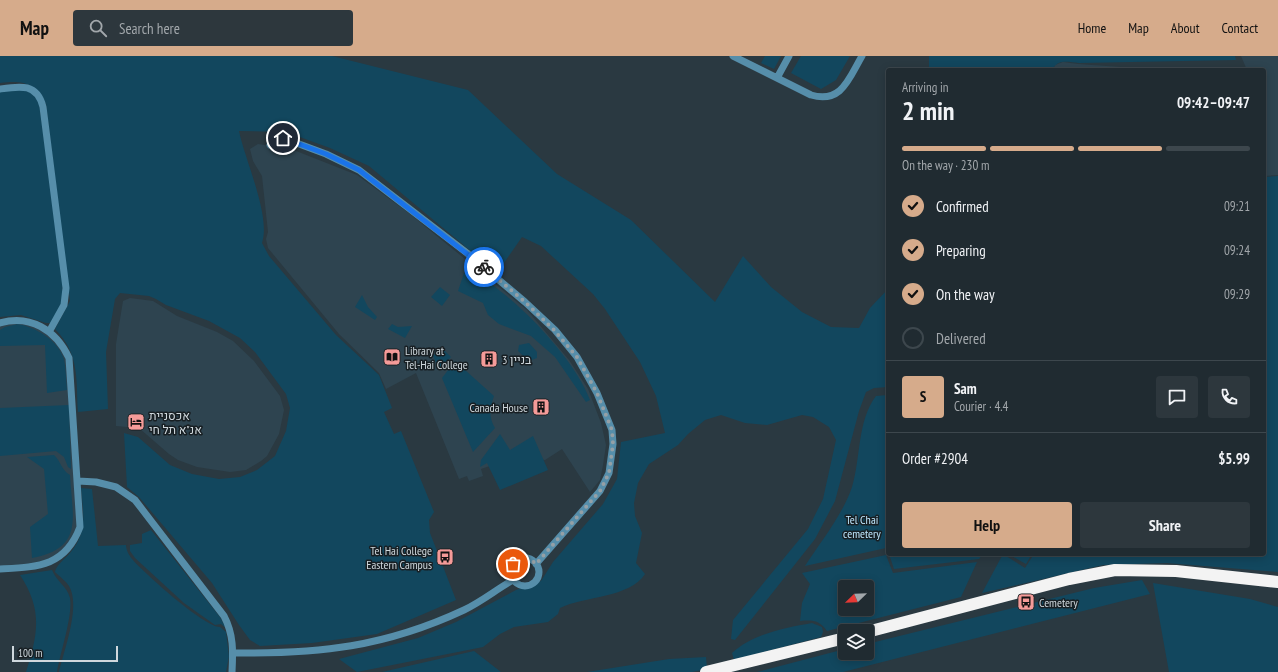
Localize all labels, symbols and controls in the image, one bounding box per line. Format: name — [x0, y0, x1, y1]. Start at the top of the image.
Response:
search box — [73, 10, 353, 46]
text: Map — [20, 16, 49, 40]
icon: search — [87, 17, 109, 39]
text: Search here — [119, 19, 180, 38]
text: Home — [1078, 19, 1106, 37]
text: Map — [1128, 19, 1149, 37]
text: About — [1171, 19, 1200, 37]
text: Contact — [1222, 19, 1258, 37]
text: Arriving in — [902, 79, 949, 96]
text: 09:42–09:47 — [1177, 93, 1250, 112]
text: 2 min — [902, 94, 955, 127]
pin — [266, 121, 300, 155]
icon: home — [272, 127, 294, 149]
text: On the way · 230 m — [902, 157, 989, 174]
icon: check — [902, 195, 924, 217]
text: Confirmed — [936, 197, 989, 216]
text: 09:21 — [1224, 198, 1250, 215]
icon: check — [902, 239, 924, 261]
text: Preparing — [936, 241, 986, 260]
text: 09:24 — [1224, 242, 1250, 259]
courier — [464, 247, 504, 287]
icon: bike — [473, 256, 495, 278]
icon: check — [902, 283, 924, 305]
text: On the way — [936, 285, 995, 304]
text: 09:29 — [1224, 286, 1250, 303]
text: Delivered — [936, 329, 986, 348]
place label: Library at Tel-Hai College — [405, 343, 468, 372]
library icon: Library at Tel-Hai College — [382, 347, 402, 367]
building icon: בניין 3 — [479, 349, 499, 369]
place label: בניין 3 — [502, 352, 532, 367]
button: chat — [1156, 376, 1198, 418]
button: phone — [1208, 376, 1250, 418]
text: Sam — [954, 379, 977, 398]
text: S — [920, 387, 926, 406]
building icon: Canada House — [531, 397, 551, 417]
text: Courier · 4.4 — [954, 398, 1008, 415]
place label: Canada House — [469, 400, 528, 415]
place label: אכסניית אנ"א תל חי — [149, 408, 202, 437]
hotel icon: אכסניית אנ"א תל חי — [126, 412, 146, 432]
text: Order #2904 — [902, 449, 968, 468]
text: $5.99 — [1218, 449, 1250, 468]
button: Help — [902, 502, 1072, 548]
button: Share — [1080, 502, 1250, 548]
park label: Tel Chai cemetery — [843, 512, 881, 541]
place label: Tel Hai College Eastern Campus — [366, 543, 432, 572]
bus stop icon: Tel Hai College Eastern Campus — [435, 547, 455, 567]
pin — [496, 547, 530, 581]
icon: bag — [502, 553, 524, 575]
north arrow — [838, 580, 874, 616]
map controls — [838, 580, 874, 660]
bus stop icon: Cemetery — [1016, 592, 1036, 612]
place label: Cemetery — [1039, 595, 1078, 610]
button: layers — [838, 624, 874, 660]
scale bar — [12, 644, 118, 663]
text: 100 m — [18, 646, 42, 660]

